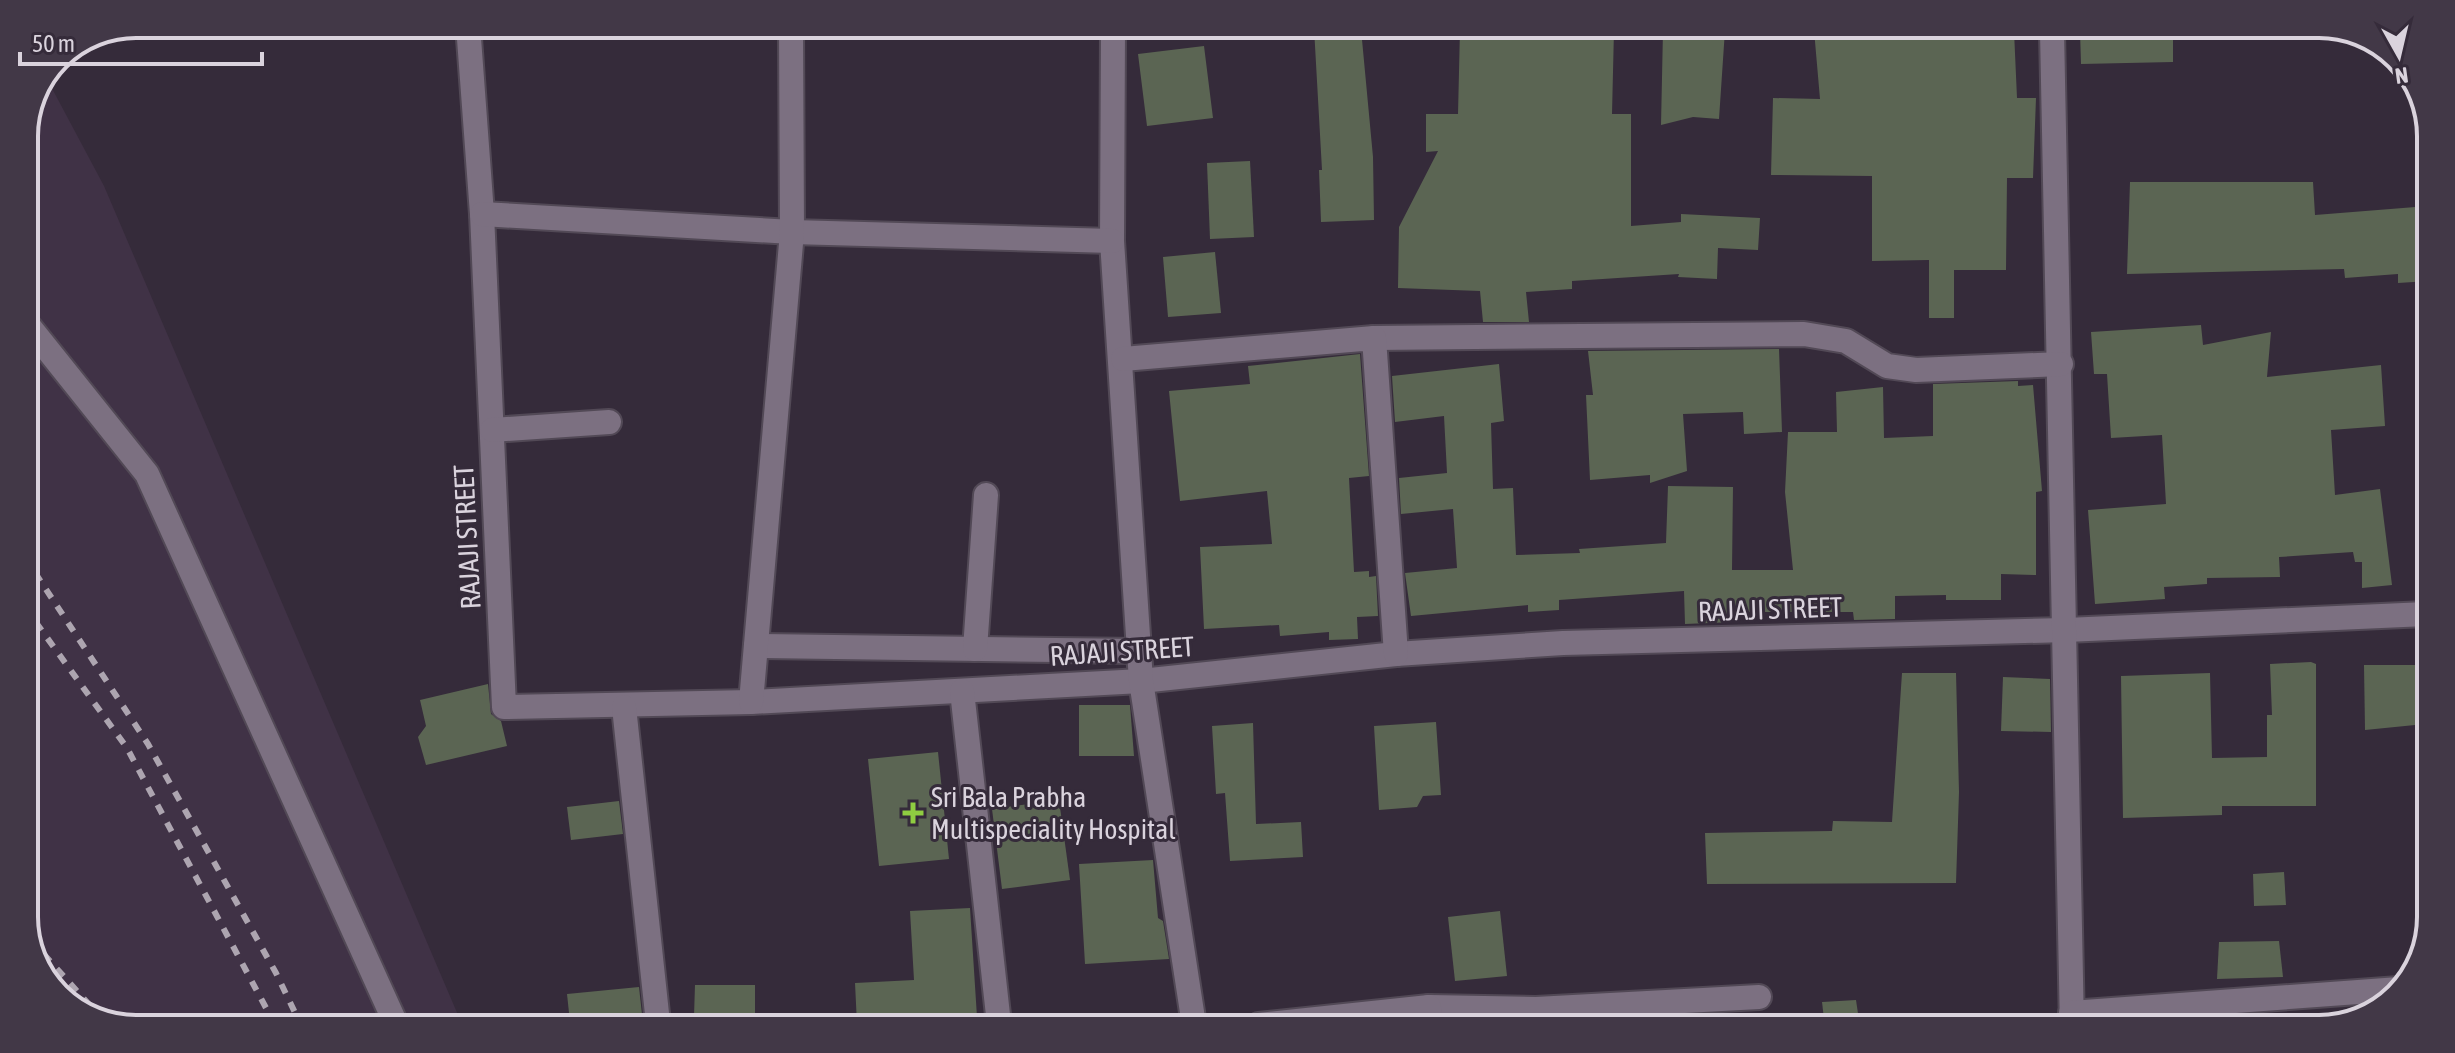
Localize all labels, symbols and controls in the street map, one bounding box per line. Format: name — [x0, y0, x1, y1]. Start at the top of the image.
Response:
scale bar — [20, 16, 262, 66]
north arrow — [2359, 16, 2439, 96]
text: 50 m — [32, 30, 75, 57]
text: N — [2394, 62, 2410, 90]
street label: RAJAJI STREET — [447, 464, 487, 610]
street label: RAJAJI STREET — [1697, 590, 1843, 628]
street label: RAJAJI STREET — [1049, 630, 1195, 672]
place label: Sri Bala Prabha Multispeciality Hospital — [931, 781, 1176, 845]
marker: Sri Bala Prabha Multispeciality Hospital — [902, 802, 924, 824]

